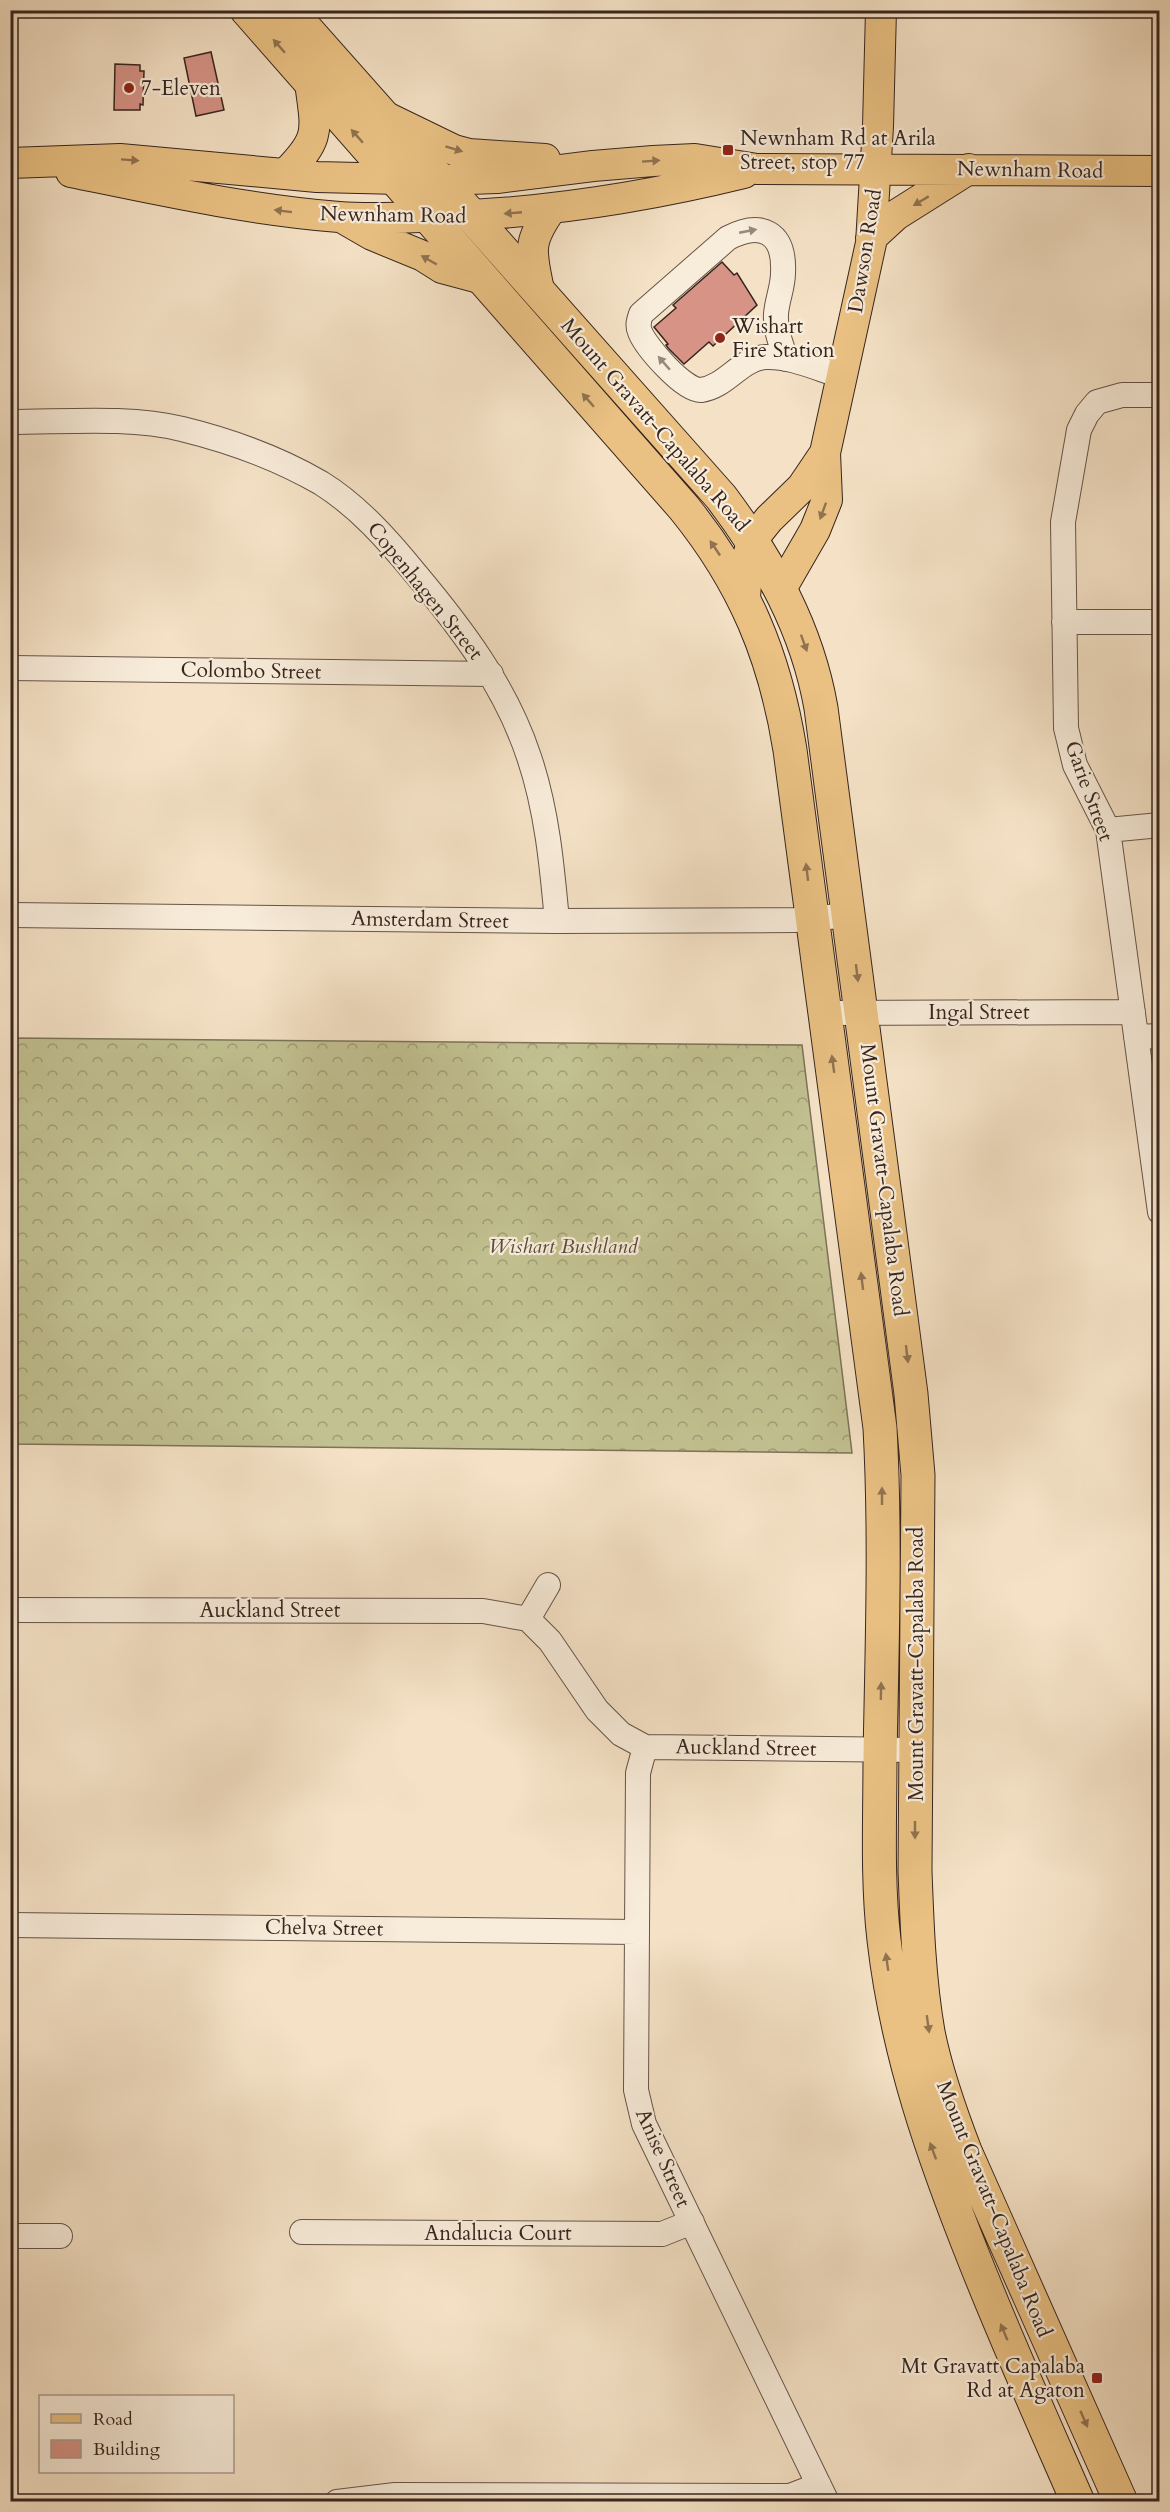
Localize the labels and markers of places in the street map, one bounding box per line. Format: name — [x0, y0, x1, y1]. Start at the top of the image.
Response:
place label: 7-Eleven — [141, 74, 221, 103]
marker: 7-Eleven — [122, 81, 136, 95]
place label: Newnham Rd at Arila Street, stop 77 — [740, 124, 936, 177]
marker: Newnham Rd at Arila Street, stop 77 — [721, 143, 735, 157]
place label: Wishart Fire Station — [731, 312, 835, 365]
marker: Wishart Fire Station — [713, 331, 727, 345]
place label: Mt Gravatt Capalaba Rd at Agaton — [901, 2352, 1085, 2405]
marker: Mt Gravatt Capalaba Rd at Agaton — [1090, 2371, 1104, 2385]

